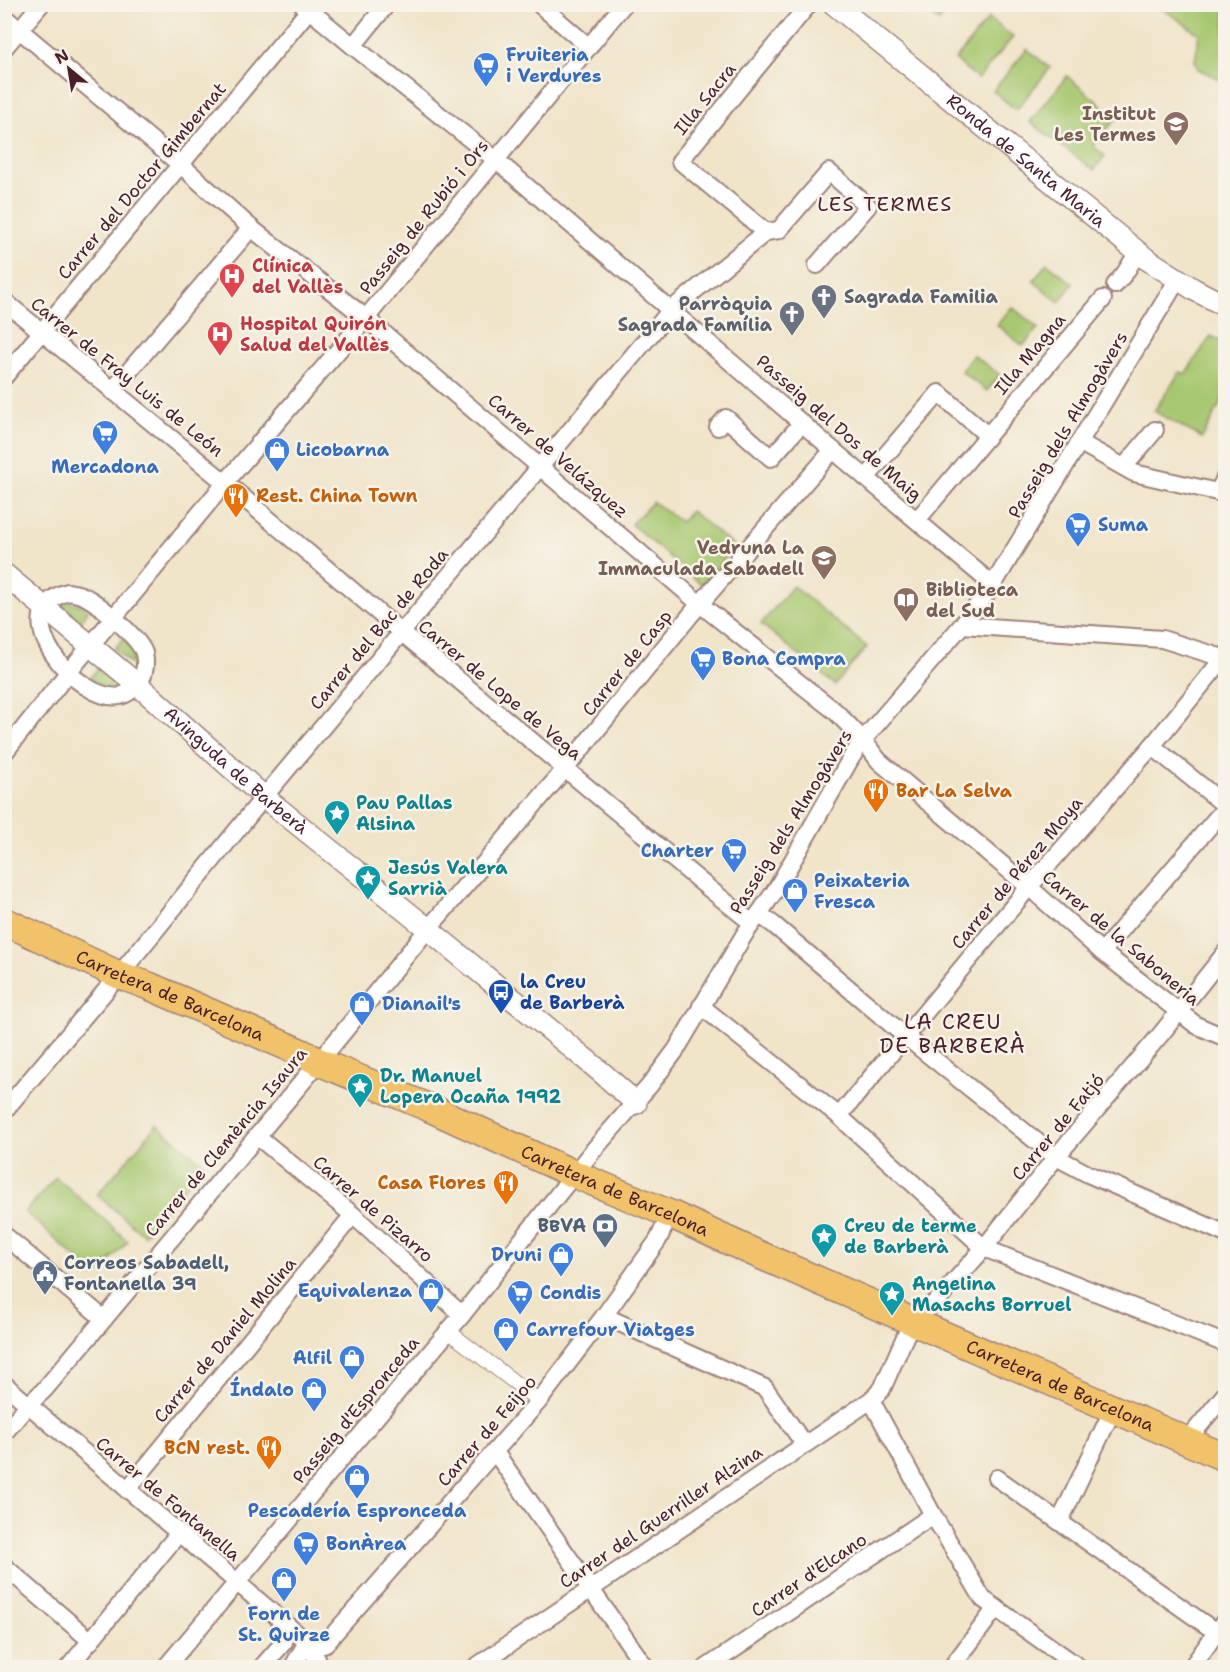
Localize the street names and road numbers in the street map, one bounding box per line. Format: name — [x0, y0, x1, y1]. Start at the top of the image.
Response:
street label: Illa Sacra — [669, 58, 741, 140]
street label: Carrer del Doctor Gimbernat — [52, 77, 232, 285]
street label: Ronda de Santa Maria — [941, 89, 1111, 233]
street label: Passeig de Rubió i Ors — [354, 135, 494, 299]
street label: Carrer de Fray Luis de León — [26, 292, 228, 462]
street label: Illa Magna — [989, 308, 1071, 400]
street label: Passeig dels Almogàvers — [1003, 327, 1133, 523]
street label: Passeig del Dos de Maig — [751, 349, 927, 507]
street label: Carrer de Velázquez — [483, 388, 633, 524]
street label: Carrer del Bac de Roda — [304, 543, 454, 715]
street label: Carrer de Casp — [577, 605, 677, 721]
street label: Carrer de Lope de Vega — [413, 614, 587, 766]
street label: Avinguda de Barberà — [158, 701, 313, 840]
street label: Passeig dels Almogàvers — [724, 725, 858, 919]
street label: Carrer de Pérez Moya — [946, 792, 1088, 954]
street label: Carrer de la Saboneria — [1037, 865, 1205, 1011]
street label: Carretera de Barcelona — [72, 944, 268, 1047]
street label: Carrer de Clemència Isaura — [139, 1042, 313, 1242]
street label: Carrer de Fatjó — [1006, 1068, 1110, 1186]
street label: Carretera de Barcelona — [517, 1139, 713, 1242]
street label: Carrer de Pizarro — [308, 1150, 438, 1268]
street label: Carrer de Daniel Molina — [148, 1252, 302, 1428]
street label: Passeig d'Espronceda — [287, 1331, 425, 1489]
street label: Carretera de Barcelona — [962, 1334, 1158, 1437]
street label: Carrer de Feijoo — [432, 1370, 542, 1492]
street label: Carrer de Fontanella — [91, 1431, 245, 1567]
street label: Carrer del Guerriller Alzina — [555, 1440, 767, 1594]
street label: Carrer d'Elcano — [746, 1527, 872, 1623]

